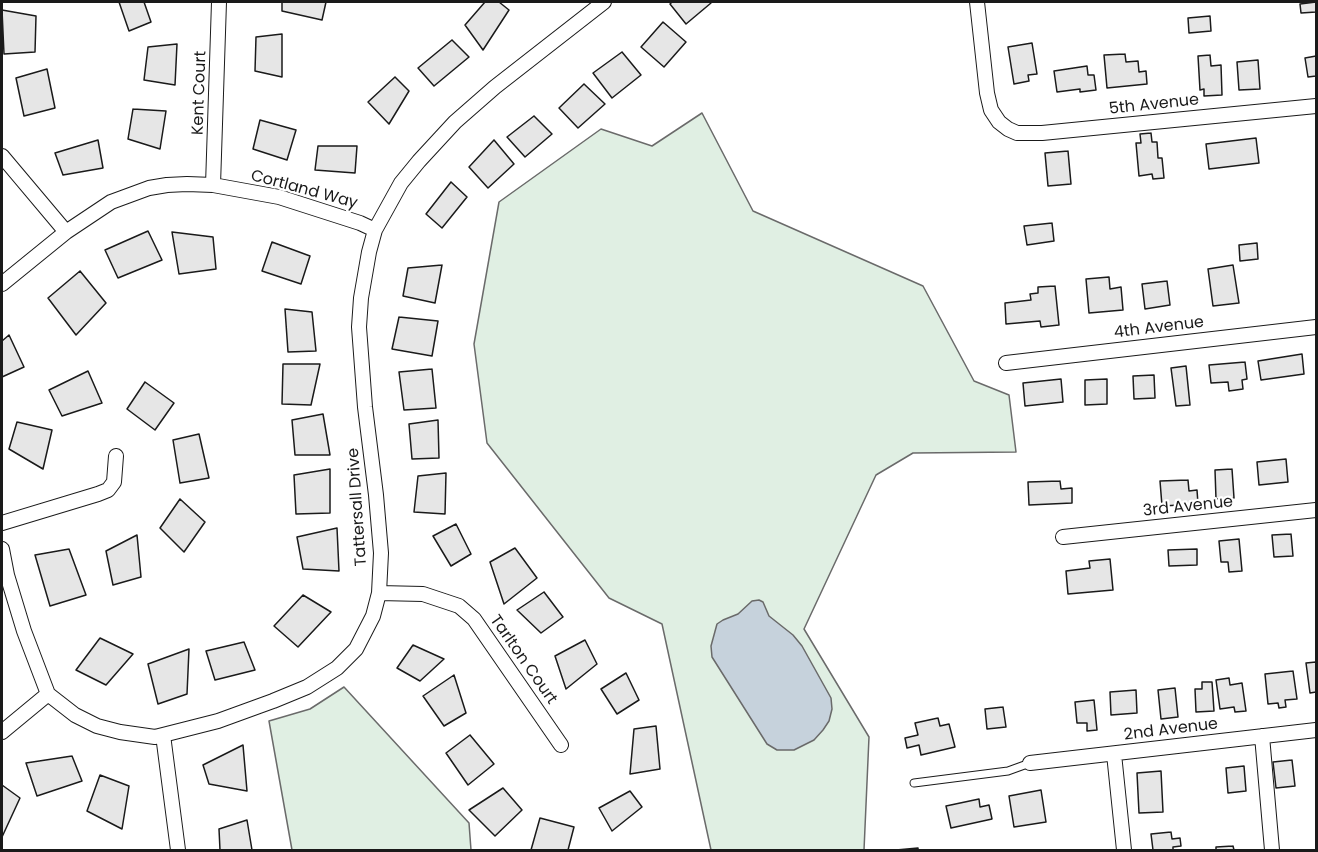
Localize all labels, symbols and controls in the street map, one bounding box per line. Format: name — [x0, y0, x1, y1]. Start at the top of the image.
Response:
street label: Kent Court — [189, 50, 211, 136]
street label: 5th Avenue — [1108, 91, 1200, 119]
street label: Cortland Way — [248, 167, 360, 213]
street label: 4th Avenue — [1113, 313, 1205, 343]
street label: Tattersall Drive — [344, 447, 372, 567]
street label: 3rd Avenue — [1142, 493, 1234, 521]
street label: Tarlton Court — [485, 612, 561, 708]
street label: 2nd Avenue — [1123, 715, 1219, 745]

